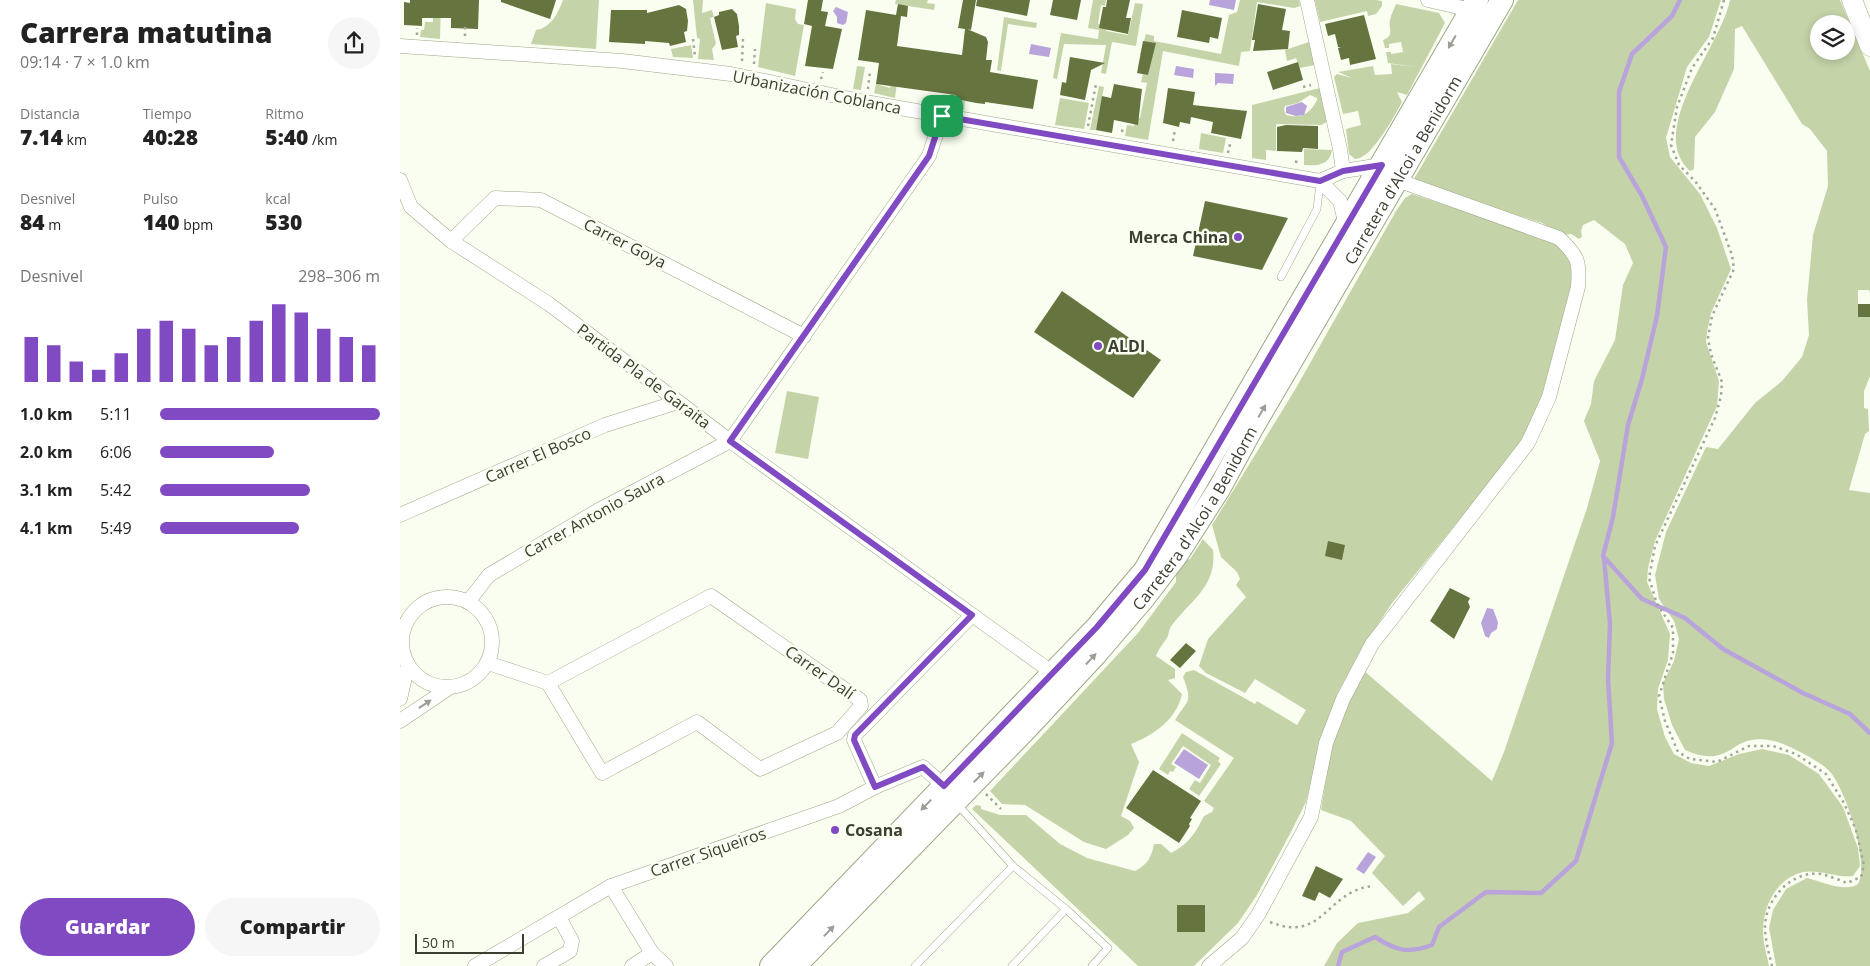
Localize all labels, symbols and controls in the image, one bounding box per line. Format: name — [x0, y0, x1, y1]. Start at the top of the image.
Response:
text: Carrera matutina — [20, 13, 272, 51]
map controls — [1810, 15, 1855, 60]
button: layers — [1810, 15, 1855, 60]
button: share — [328, 17, 380, 69]
one-way arrow — [1448, 36, 1457, 49]
text: 09:14 · 7 × 1.0 km — [20, 51, 150, 73]
street label: Urbanización Coblanca — [731, 65, 903, 119]
street label: Carretera d'Alcoi a Benidorm — [1339, 71, 1467, 268]
pin — [921, 95, 963, 137]
icon: arrive — [928, 102, 956, 130]
text: Distancia — [20, 104, 80, 123]
text: Tiempo — [143, 104, 192, 123]
text: Ritmo — [265, 104, 304, 123]
text: 7.14 — [20, 123, 63, 151]
text: 40:28 — [143, 123, 198, 151]
text: 5:40 — [265, 123, 308, 151]
text: km — [63, 130, 87, 149]
text: /km — [308, 130, 337, 149]
text: Desnivel — [20, 189, 75, 208]
text: Pulso — [143, 189, 178, 208]
text: kcal — [265, 189, 291, 208]
text: 84 — [20, 208, 45, 236]
text: 140 — [143, 208, 180, 236]
text: 530 — [265, 208, 302, 236]
street label: Carrer Goya — [580, 213, 670, 273]
text: m — [45, 215, 61, 234]
text: bpm — [180, 215, 213, 234]
place label: Merca China — [1128, 226, 1228, 248]
marker: Merca China — [1232, 231, 1244, 243]
text: Desnivel — [20, 265, 83, 287]
text: 298–306 m — [298, 265, 380, 287]
street label: Partida Pla de Garaita — [573, 319, 715, 433]
place label: ALDI — [1108, 335, 1145, 357]
marker: ALDI — [1092, 340, 1104, 352]
text: 1.0 km — [20, 403, 73, 425]
text: 5:11 — [100, 403, 132, 425]
one-way arrow — [1258, 403, 1266, 418]
street label: Carrer El Bosco — [482, 422, 594, 488]
street label: Carretera d'Alcoi a Benidorm — [1127, 422, 1262, 615]
text: 2.0 km — [20, 441, 73, 463]
text: 6:06 — [100, 441, 132, 463]
street label: Carrer Antonio Saura — [520, 467, 668, 563]
text: 3.1 km — [20, 479, 73, 501]
text: 5:42 — [100, 479, 132, 501]
text: 4.1 km — [20, 517, 73, 539]
text: 5:49 — [100, 517, 132, 539]
street label: Carrer Dalí — [781, 640, 860, 705]
one-way arrow — [1085, 654, 1097, 666]
one-way arrow — [418, 699, 431, 709]
one-way arrow — [973, 771, 985, 783]
one-way arrow — [920, 799, 932, 811]
place label: Cosana — [845, 819, 903, 841]
street label: Carrer Siqueiros — [647, 822, 769, 882]
marker: Cosana — [829, 824, 841, 836]
button: Guardar — [20, 898, 195, 956]
button: Compartir — [205, 898, 380, 956]
one-way arrow — [823, 925, 835, 937]
scale bar — [415, 931, 524, 954]
text: 50 m — [422, 933, 455, 952]

